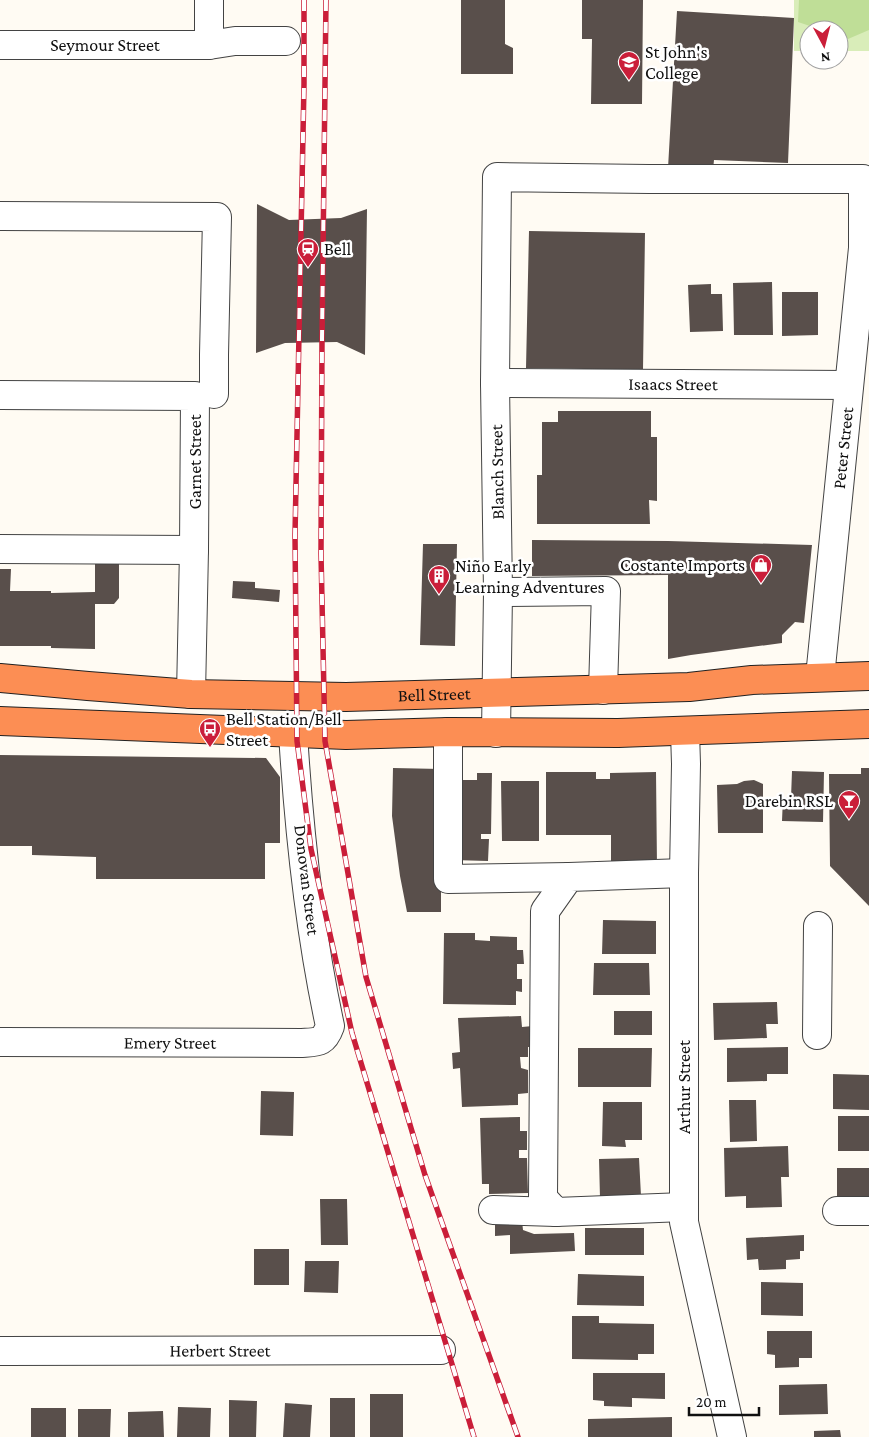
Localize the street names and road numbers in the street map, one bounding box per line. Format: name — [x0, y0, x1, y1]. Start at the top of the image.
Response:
street label: Seymour Street — [50, 35, 161, 55]
street label: Isaacs Street — [628, 374, 719, 394]
street label: Peter Street — [829, 405, 857, 490]
street label: Garnet Street — [185, 413, 205, 510]
street label: Blanch Street — [486, 423, 508, 520]
street label: Bell Street — [398, 683, 472, 705]
street label: Donovan Street — [290, 824, 324, 937]
street label: Emery Street — [124, 1032, 217, 1053]
street label: Arthur Street — [674, 1039, 694, 1134]
street label: Herbert Street — [169, 1340, 272, 1361]

